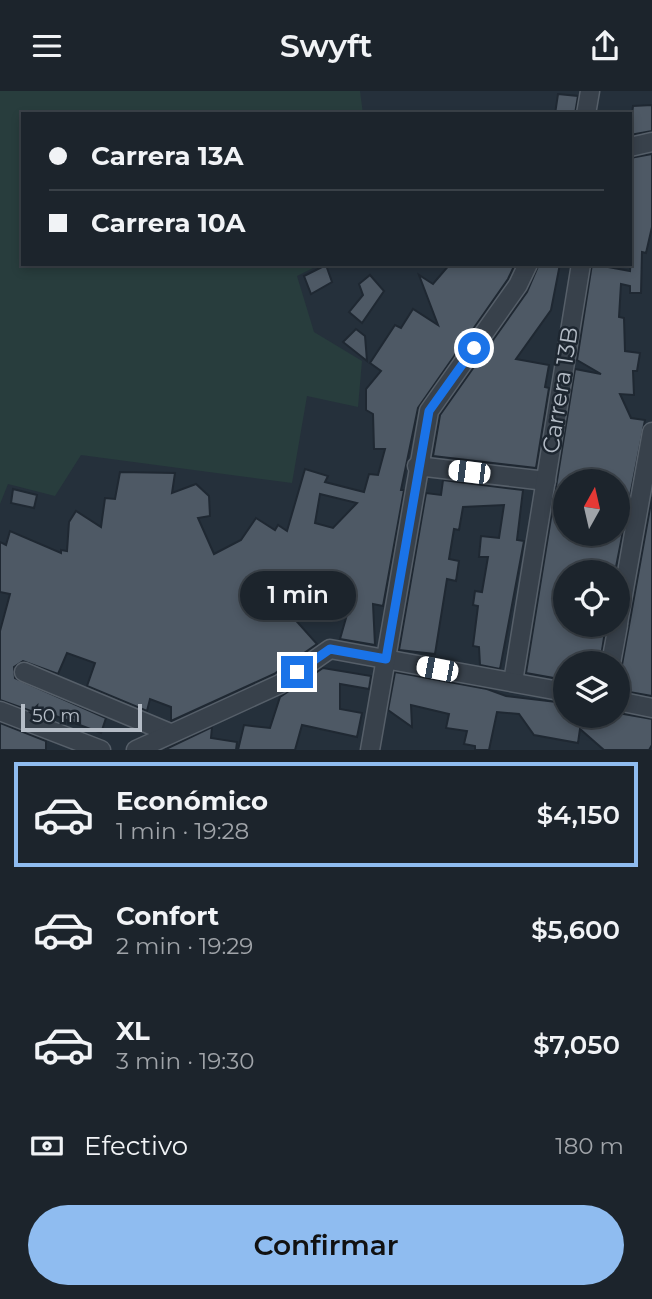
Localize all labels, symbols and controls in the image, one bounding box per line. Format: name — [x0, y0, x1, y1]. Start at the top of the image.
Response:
text: Swyft — [280, 26, 372, 65]
icon: menu — [28, 27, 66, 65]
icon: share — [586, 27, 624, 65]
text: Carrera 13A — [91, 140, 243, 172]
text: Carrera 10A — [91, 207, 245, 239]
street label: Carrera 13B — [536, 325, 584, 455]
route start — [458, 332, 490, 364]
car — [447, 459, 492, 485]
north arrow — [553, 469, 630, 546]
map controls — [553, 469, 630, 728]
button: locate — [553, 560, 630, 637]
callout: 1 min — [239, 571, 355, 619]
text: 1 min — [267, 581, 329, 609]
button: layers — [553, 651, 630, 728]
car — [415, 655, 460, 683]
route end — [281, 656, 313, 688]
scale bar — [21, 701, 142, 732]
text: 50 m — [32, 704, 80, 727]
icon: car — [32, 783, 95, 846]
text: Económico — [116, 785, 268, 817]
text: $4,150 — [537, 799, 620, 831]
text: 1 min · 19:28 — [116, 817, 249, 845]
icon: car — [32, 898, 95, 961]
text: Confort — [116, 900, 219, 932]
text: $5,600 — [531, 914, 620, 946]
text: 2 min · 19:29 — [116, 932, 253, 960]
icon: car — [32, 1013, 95, 1076]
text: XL — [116, 1015, 150, 1047]
text: $7,050 — [533, 1029, 620, 1061]
text: 3 min · 19:30 — [116, 1047, 254, 1075]
icon: cash — [28, 1127, 66, 1165]
text: Efectivo — [84, 1130, 188, 1162]
text: 180 m — [555, 1132, 624, 1160]
button: Confirmar — [28, 1205, 624, 1285]

